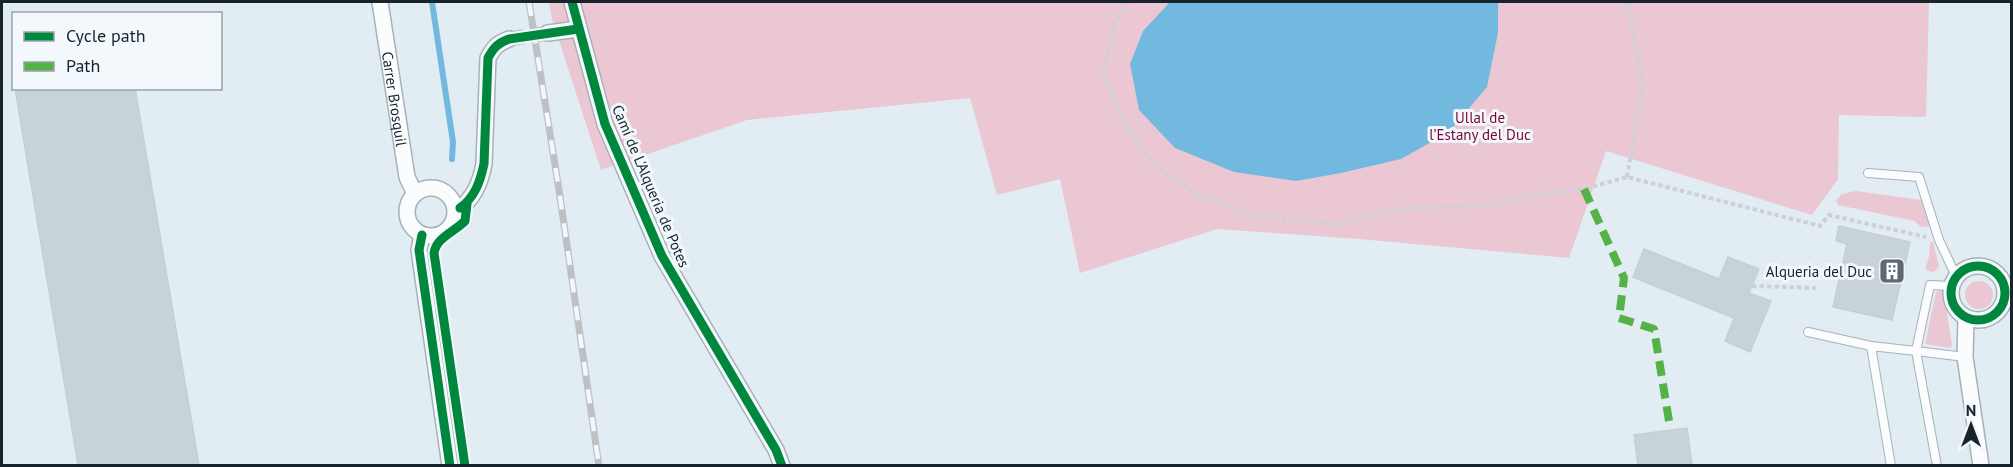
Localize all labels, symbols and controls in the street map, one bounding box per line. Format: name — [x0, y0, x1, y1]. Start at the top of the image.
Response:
legend — [12, 12, 222, 90]
text: Cycle path — [66, 24, 146, 47]
street label: Carrer Brosquil — [378, 50, 412, 148]
text: Path — [66, 54, 100, 77]
street label: Camí de L'Alqueria de Potes — [608, 102, 694, 270]
park label: Ullal de l’Estany del Duc — [1429, 108, 1531, 144]
building icon: Alqueria del Duc — [1877, 256, 1907, 286]
place label: Alqueria del Duc — [1766, 262, 1872, 281]
north arrow — [1941, 395, 2001, 455]
text: N — [1966, 400, 1976, 420]

